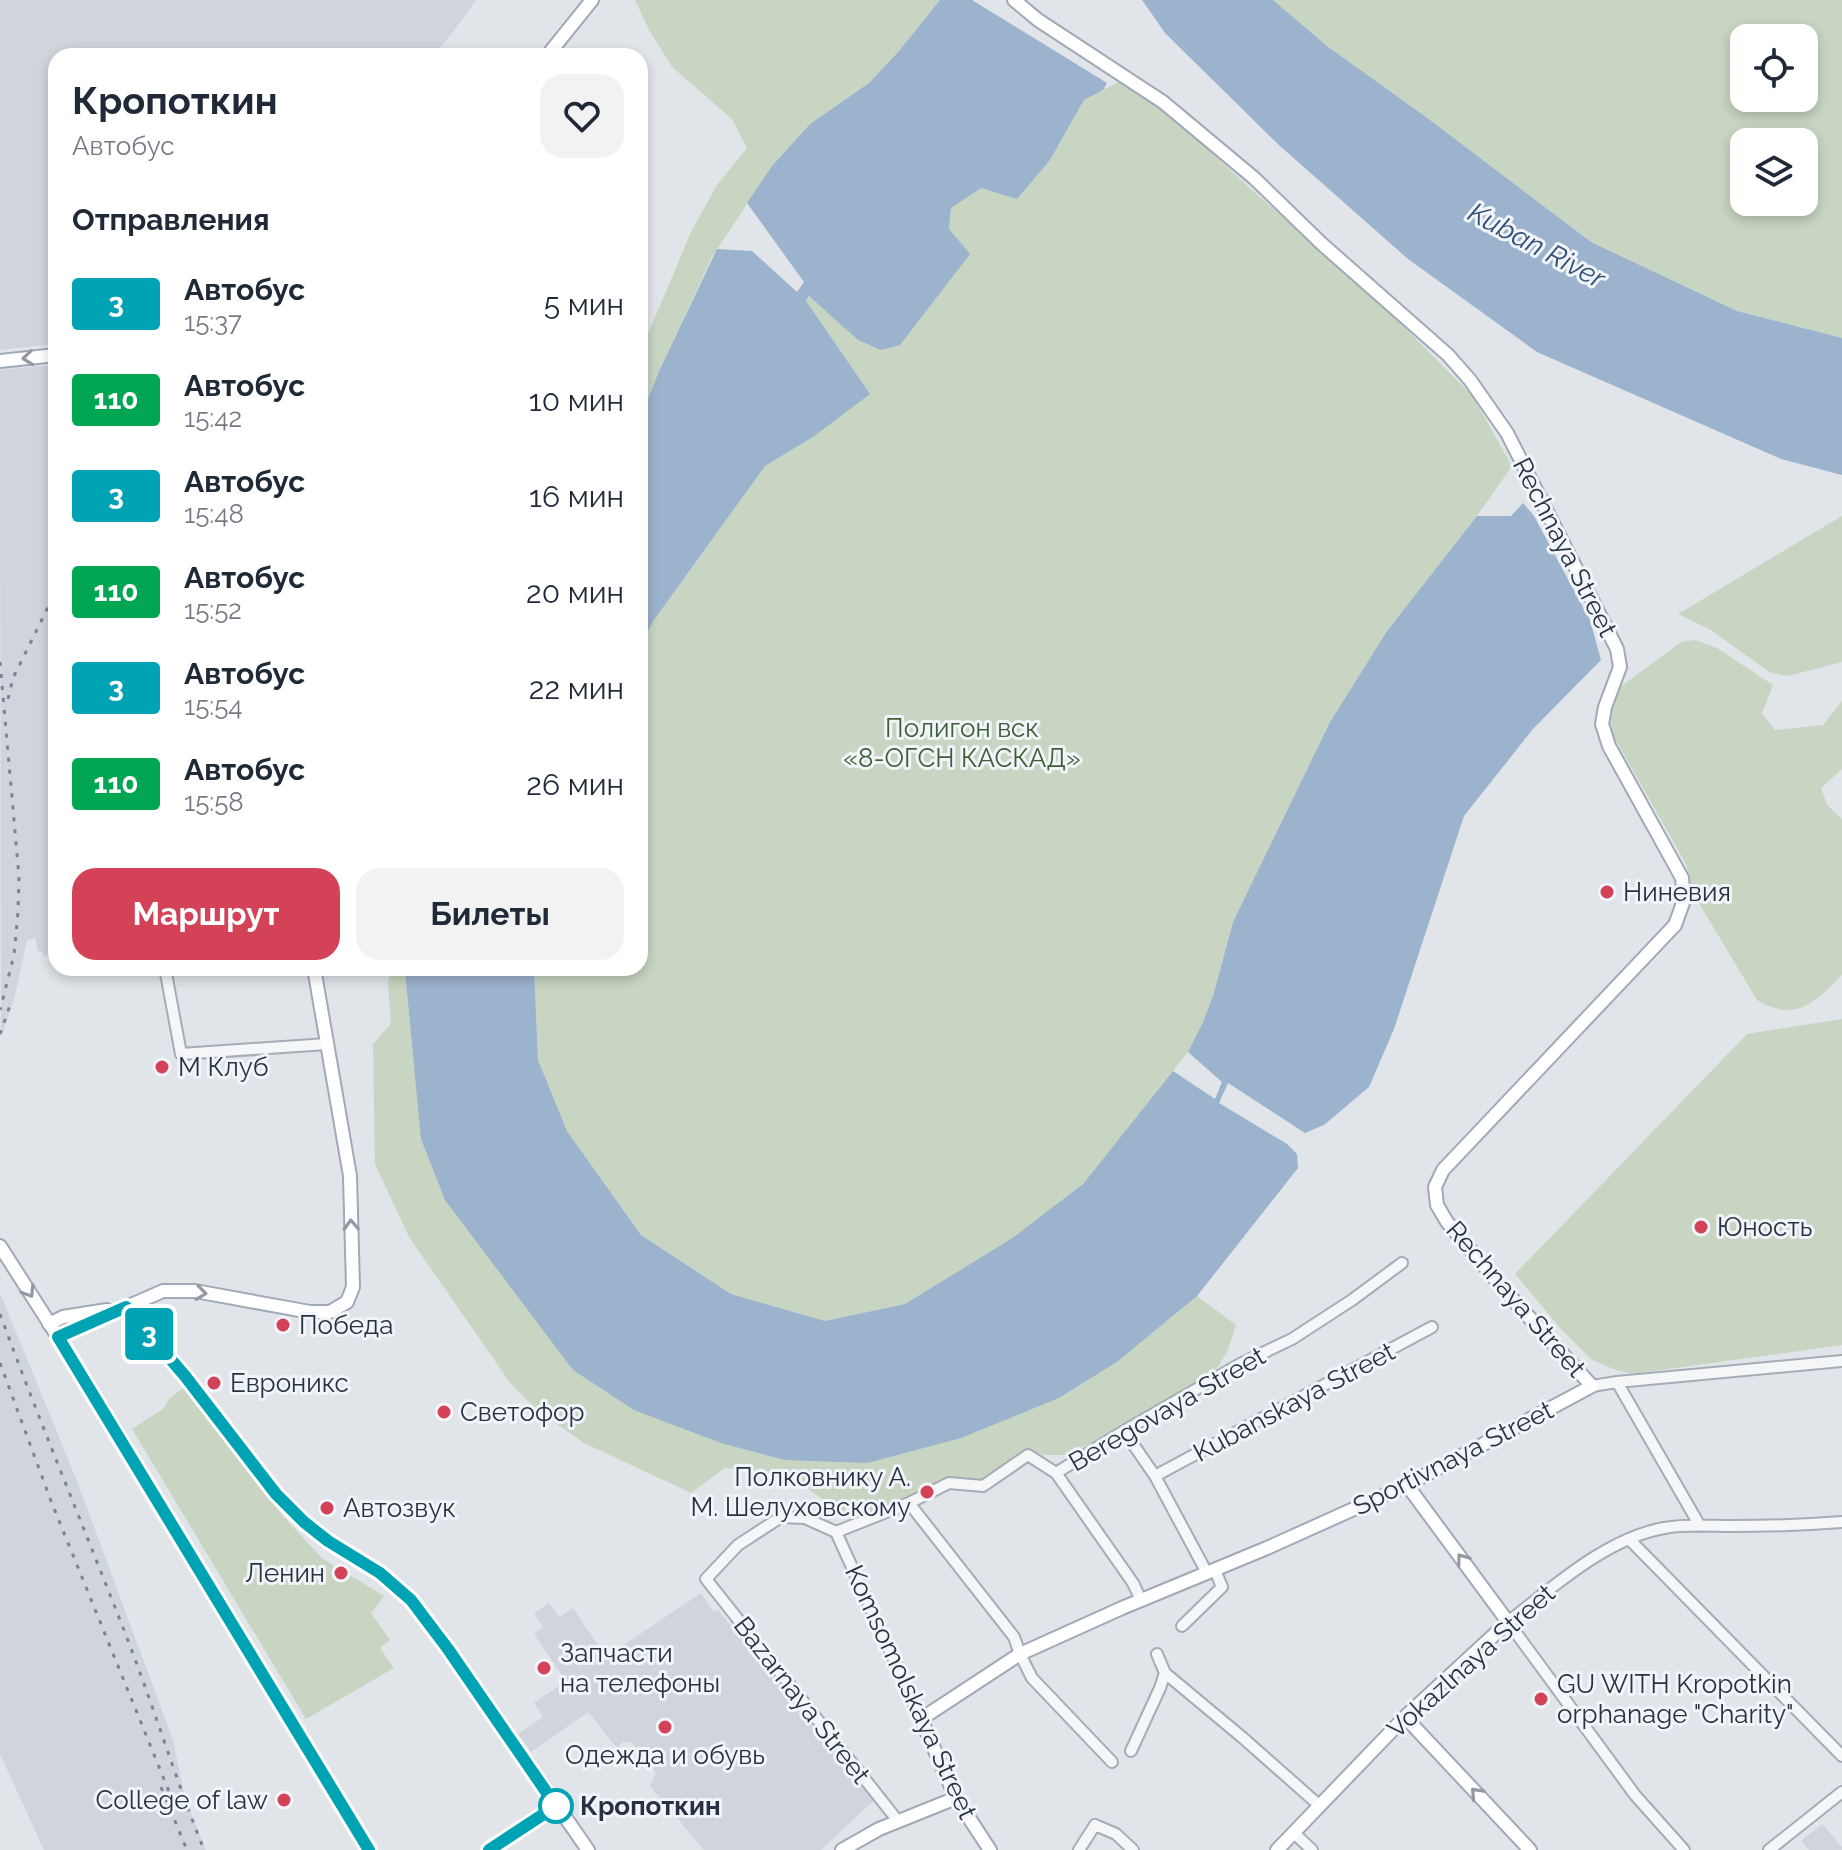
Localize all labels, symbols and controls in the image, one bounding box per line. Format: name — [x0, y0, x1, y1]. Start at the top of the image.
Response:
map controls — [1730, 24, 1818, 216]
button: locate — [1730, 24, 1818, 112]
button: heart — [540, 74, 624, 158]
text: Кропоткин — [72, 78, 278, 123]
button: layers — [1730, 128, 1818, 216]
text: Автобус — [72, 131, 175, 161]
water label: Kuban River — [1463, 196, 1612, 296]
text: Отправления — [72, 202, 270, 237]
text: Автобус — [184, 272, 305, 307]
text: 3 — [108, 287, 124, 320]
text: 5 мин — [544, 287, 624, 322]
text: 15:37 — [184, 307, 242, 337]
one-way arrow — [21, 349, 34, 366]
text: Автобус — [184, 368, 305, 403]
text: 110 — [94, 383, 138, 416]
text: 10 мин — [529, 383, 624, 418]
text: 15:42 — [184, 403, 242, 433]
street label: Rechnaya Street — [1507, 453, 1623, 642]
text: Автобус — [184, 464, 305, 499]
text: 3 — [108, 479, 124, 512]
text: 16 мин — [529, 479, 624, 514]
text: 15:48 — [184, 499, 244, 529]
text: Автобус — [184, 560, 305, 595]
text: 110 — [94, 575, 138, 608]
text: 20 мин — [526, 575, 624, 610]
text: 15:52 — [184, 595, 242, 625]
text: Автобус — [184, 656, 305, 691]
text: 3 — [108, 671, 124, 704]
text: 22 мин — [529, 671, 624, 706]
text: 15:54 — [184, 691, 243, 721]
park label: Полигон вск «8-ОГСН КАСКАД» — [843, 713, 1081, 773]
text: Автобус — [184, 752, 305, 787]
text: 110 — [94, 767, 138, 800]
text: 26 мин — [526, 767, 624, 802]
text: 15:58 — [184, 787, 244, 817]
button: Маршрут — [72, 868, 340, 960]
button: Билеты — [356, 868, 624, 960]
place label: Ниневия — [1623, 877, 1731, 907]
marker: Ниневия — [1598, 883, 1616, 901]
place label: М Клуб — [178, 1052, 269, 1082]
marker: М Клуб — [153, 1058, 171, 1076]
place label: Юность — [1717, 1212, 1812, 1242]
street label: Rechnaya Street — [1440, 1215, 1592, 1383]
one-way arrow — [342, 1218, 360, 1231]
marker: Юность — [1692, 1218, 1710, 1236]
one-way arrow — [19, 1283, 34, 1298]
one-way arrow — [194, 1284, 207, 1301]
line badge: 3 — [123, 1308, 175, 1360]
place label: Победа — [299, 1310, 393, 1340]
marker: Победа — [274, 1316, 292, 1334]
text: 3 — [141, 1317, 157, 1350]
street label: Kubanskaya Street — [1188, 1336, 1400, 1468]
street label: Beregovaya Street — [1064, 1340, 1271, 1477]
place label: Евроникс — [230, 1368, 349, 1398]
marker: Евроникс — [205, 1374, 223, 1392]
street label: Sportivnaya Street — [1348, 1395, 1558, 1521]
place label: Светофор — [460, 1397, 585, 1427]
marker: Светофор — [435, 1403, 453, 1421]
place label: Полковнику А. М. Шелуховскому — [690, 1462, 911, 1522]
marker: Полковнику А. М. Шелуховскому — [918, 1483, 936, 1501]
place label: Автозвук — [343, 1493, 456, 1523]
marker: Автозвук — [318, 1499, 336, 1517]
one-way arrow — [1457, 1553, 1471, 1568]
place label: Ленин — [245, 1558, 325, 1588]
street label: Komsomolskaya Street — [839, 1560, 983, 1824]
marker: Ленин — [332, 1564, 350, 1582]
street label: Vokazlnaya Street — [1381, 1578, 1561, 1744]
street label: Bazarnaya Street — [728, 1611, 877, 1789]
place label: Запчасти на телефоны — [560, 1638, 720, 1698]
marker: Запчасти на телефоны — [535, 1659, 553, 1677]
place label: GU WITH Kropotkin orphanage "Charity" — [1557, 1669, 1794, 1729]
marker: GU WITH Kropotkin orphanage "Charity" — [1532, 1690, 1550, 1708]
marker: Одежда и обувь — [656, 1718, 674, 1736]
place label: Одежда и обувь — [565, 1740, 765, 1770]
place label: College of law — [95, 1785, 268, 1815]
one-way arrow — [1471, 1788, 1486, 1802]
marker: Кропоткин — [539, 1789, 573, 1823]
marker: College of law — [275, 1791, 293, 1809]
place label: Кропоткин — [580, 1791, 721, 1821]

